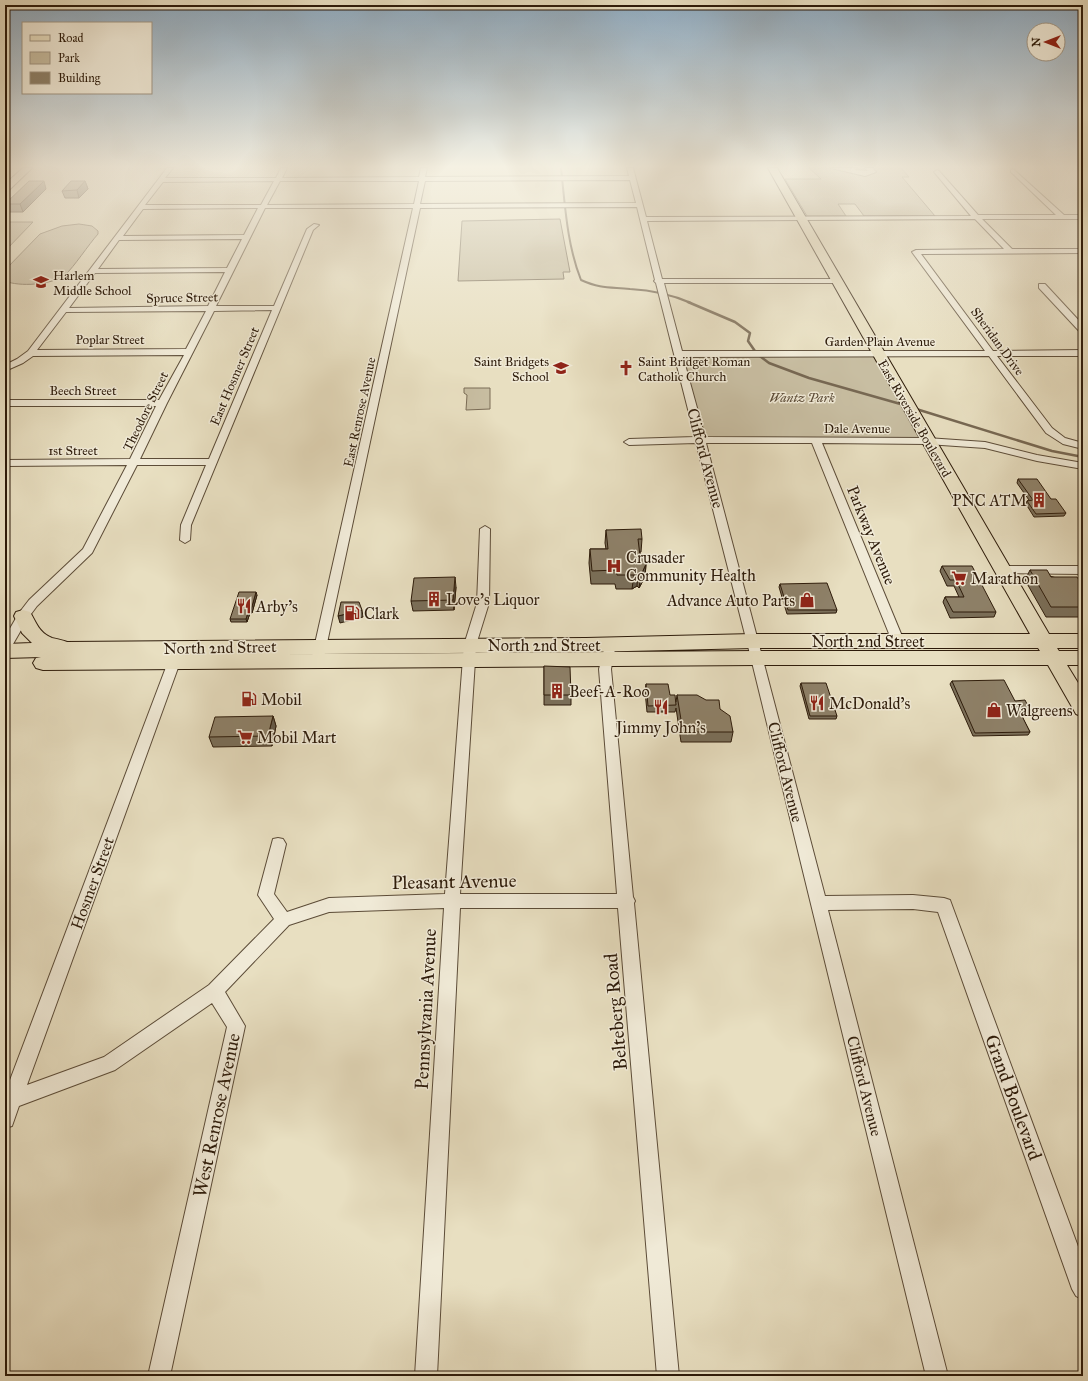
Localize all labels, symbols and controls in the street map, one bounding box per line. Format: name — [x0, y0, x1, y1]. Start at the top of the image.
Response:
legend — [22, 22, 152, 94]
north arrow — [1026, 22, 1066, 62]
text: Road — [58, 31, 84, 45]
text: N — [1030, 37, 1043, 47]
text: Park — [58, 51, 80, 65]
text: Building — [58, 71, 101, 86]
place label: Harlem Middle School — [53, 268, 132, 299]
school or university icon: Harlem Middle School — [32, 273, 50, 291]
street label: Spruce Street — [146, 289, 218, 307]
street label: Sheridan Drive — [967, 304, 1028, 379]
street label: East Hosmer Street — [207, 324, 263, 428]
street label: Poplar Street — [75, 332, 145, 348]
street label: Garden Plain Avenue — [825, 334, 936, 350]
place label: Saint Bridgets School — [474, 354, 549, 385]
place label: Saint Bridget Roman Catholic Church — [638, 354, 750, 385]
street label: East Renrose Avenue — [341, 355, 380, 469]
street label: East Riverside Boulevard — [874, 357, 955, 480]
school or university icon: Saint Bridgets School — [552, 359, 570, 377]
church icon: Saint Bridget Roman Catholic Church — [617, 359, 635, 377]
street label: Theodore Street — [120, 369, 172, 454]
street label: Beech Street — [49, 383, 117, 399]
park label: Wantz Park — [769, 390, 835, 406]
street label: Clifford Avenue — [683, 406, 728, 511]
street label: Dale Avenue — [824, 421, 891, 437]
street label: 1st Street — [48, 443, 98, 459]
street label: Parkway Avenue — [843, 483, 900, 588]
place label: PNC ATM — [952, 491, 1027, 510]
building icon: PNC ATM — [1030, 491, 1048, 509]
place label: Crusader Community Health — [626, 548, 756, 585]
hospital icon: Crusader Community Health — [605, 557, 623, 575]
supermarket icon: Marathon — [950, 569, 968, 587]
place label: Marathon — [971, 569, 1039, 588]
building icon: Love's Liquor — [425, 590, 443, 608]
place label: Love's Liquor — [446, 590, 540, 610]
place label: Advance Auto Parts — [666, 591, 795, 610]
shop icon: Advance Auto Parts — [798, 591, 816, 609]
restaurant icon: Arby's — [235, 597, 253, 615]
place label: Arby's — [255, 597, 298, 616]
fuel station icon: Clark — [343, 604, 361, 622]
place label: Clark — [364, 604, 400, 623]
street label: North 2nd Street — [811, 632, 925, 651]
street label: North 2nd Street — [487, 636, 601, 655]
street label: North 2nd Street — [163, 637, 277, 658]
building icon: Beef-A-Roo — [548, 682, 566, 700]
place label: Beef-A-Roo — [569, 682, 650, 701]
fuel station icon: Mobil — [240, 690, 258, 708]
place label: Mobil — [261, 690, 303, 709]
restaurant icon: McDonald's — [808, 694, 826, 712]
place label: McDonald's — [829, 694, 910, 713]
restaurant icon: Jimmy John's — [652, 698, 670, 716]
shop icon: Walgreens — [985, 701, 1003, 719]
place label: Walgreens — [1006, 701, 1073, 721]
place label: Jimmy John's — [614, 718, 706, 738]
street label: Clifford Avenue — [764, 720, 807, 825]
supermarket icon: Mobil Mart — [236, 728, 254, 746]
place label: Mobil Mart — [257, 728, 337, 747]
street label: Hosmer Street — [67, 834, 118, 932]
street label: Pleasant Avenue — [391, 869, 517, 894]
street label: Pennsylvania Avenue — [410, 928, 441, 1090]
street label: Belteberg Road — [599, 952, 633, 1072]
street label: West Renrose Avenue — [188, 1031, 245, 1199]
street label: Grand Boulevard — [980, 1031, 1047, 1164]
street label: Clifford Avenue — [843, 1034, 886, 1139]

